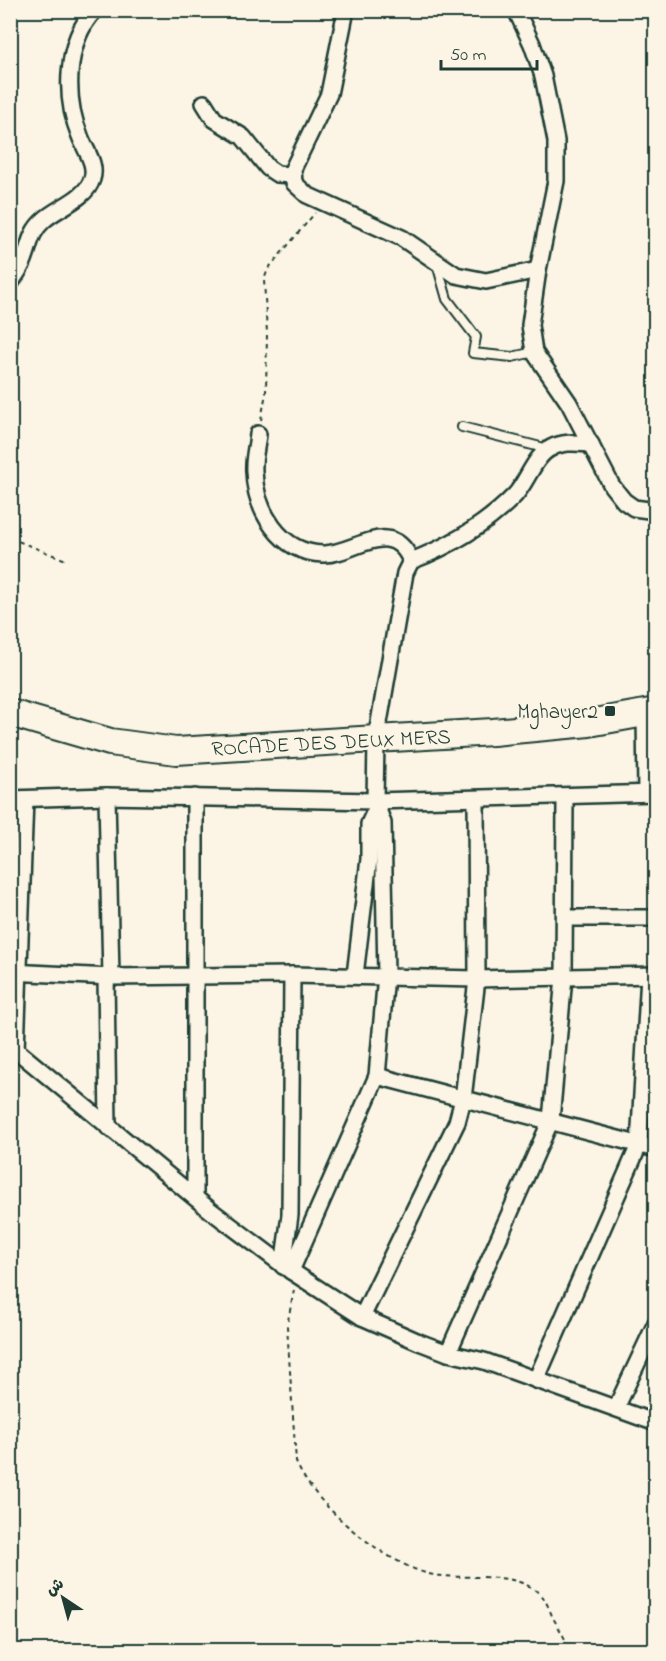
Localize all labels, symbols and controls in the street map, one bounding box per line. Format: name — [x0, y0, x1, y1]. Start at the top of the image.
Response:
scale bar — [441, 33, 537, 71]
text: 50 m — [450, 43, 487, 69]
place label: Mghayer2 — [517, 698, 598, 730]
marker: Mghayer2 — [603, 704, 617, 718]
street label: ROCADE DES DEUX MERS — [211, 723, 452, 765]
north arrow — [33, 1568, 93, 1628]
text: ش — [41, 1573, 70, 1602]

